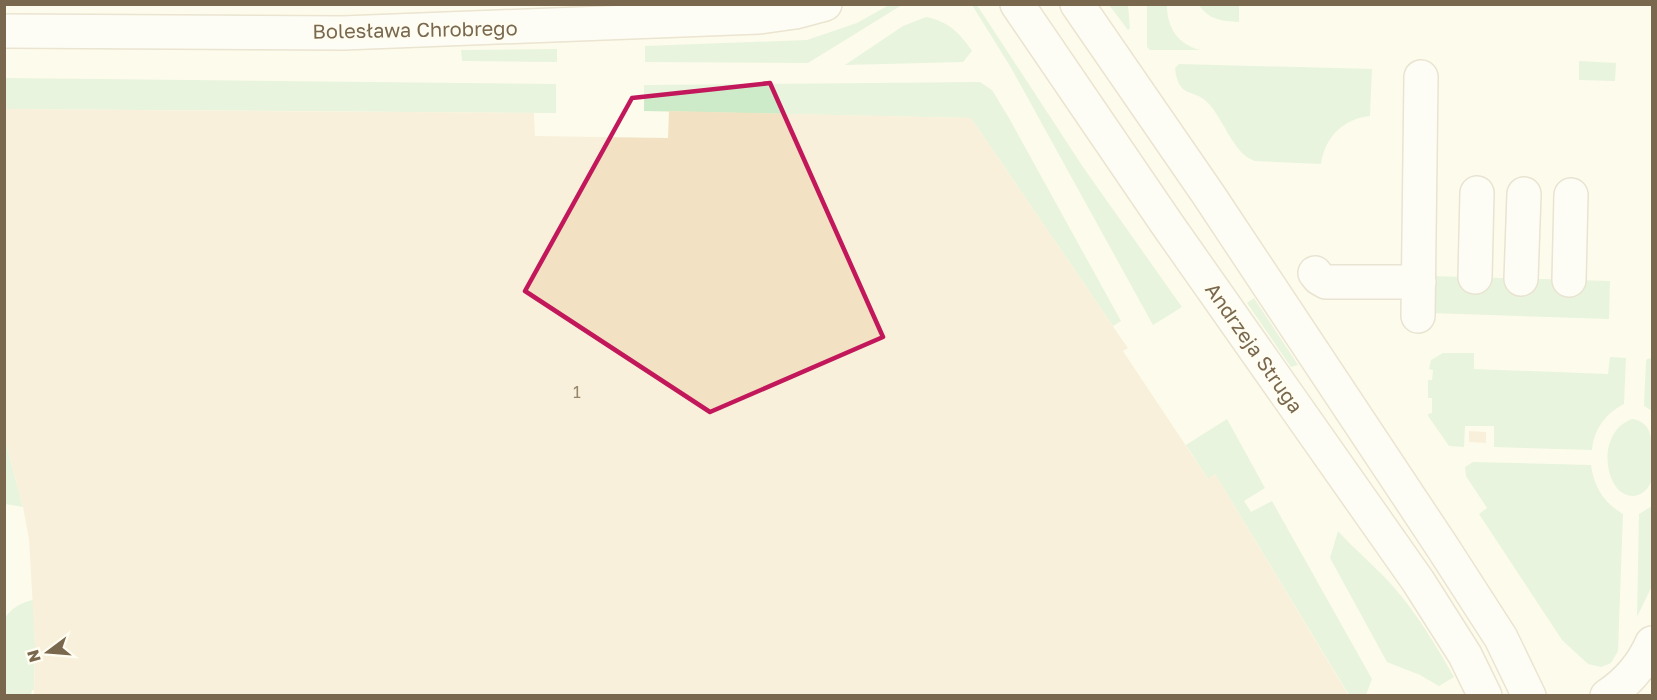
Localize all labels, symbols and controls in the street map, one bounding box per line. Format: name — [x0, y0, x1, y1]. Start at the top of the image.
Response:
street label: Bolesława Chrobrego — [312, 15, 518, 43]
street label: Andrzeja Struga — [1201, 278, 1309, 417]
house number: 1 — [573, 382, 581, 402]
north arrow — [18, 622, 78, 682]
text: N — [22, 648, 45, 665]

